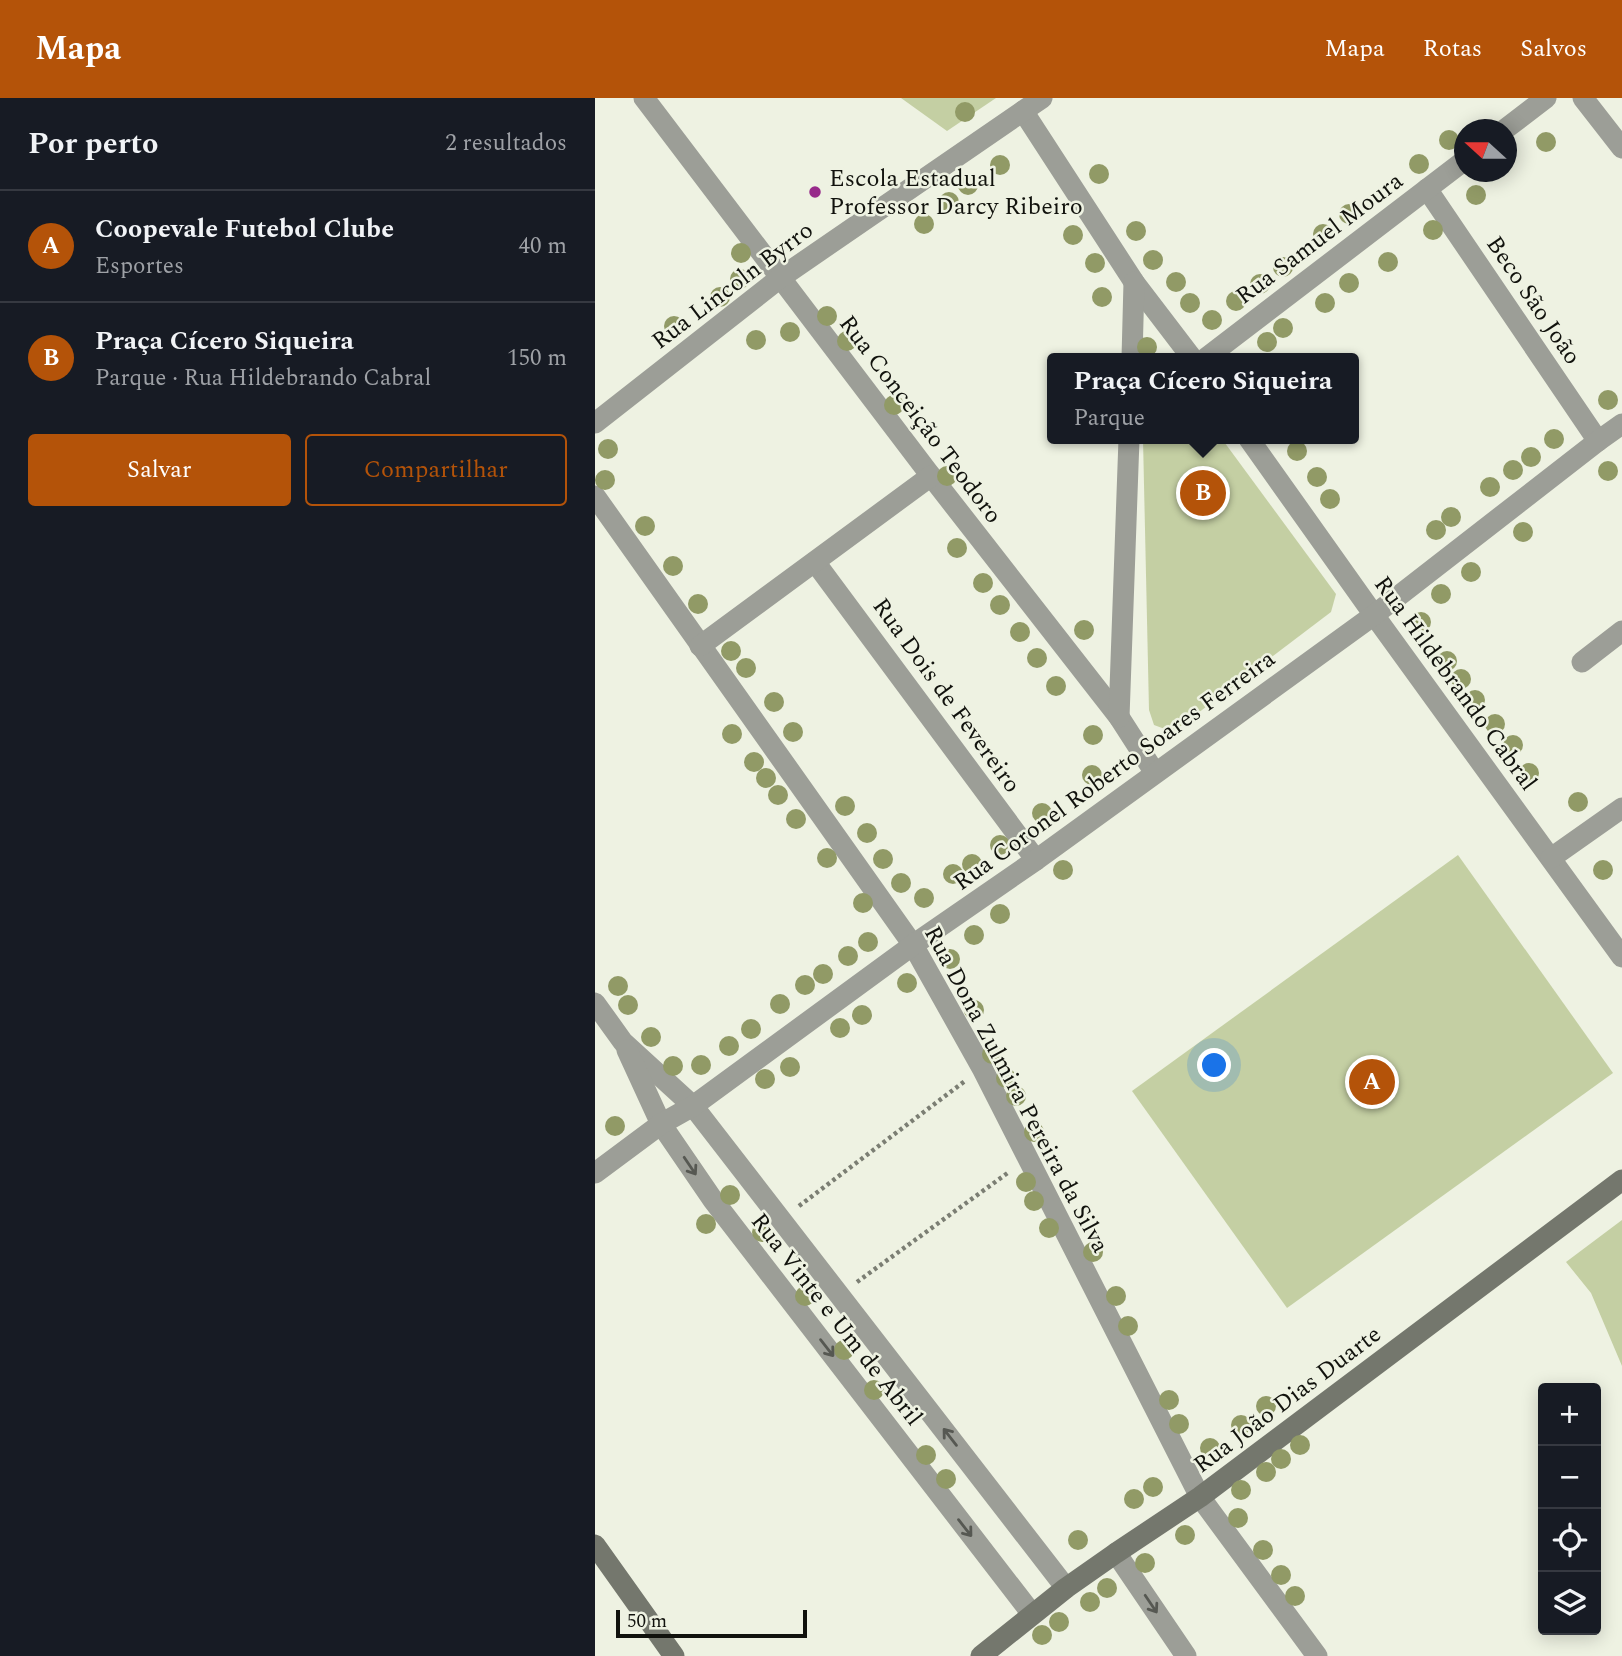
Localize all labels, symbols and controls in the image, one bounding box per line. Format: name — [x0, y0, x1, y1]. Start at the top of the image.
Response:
text: Mapa — [35, 24, 121, 74]
text: Mapa — [1325, 31, 1385, 67]
text: Rotas — [1423, 31, 1482, 67]
text: Salvos — [1520, 31, 1587, 67]
north arrow — [1454, 119, 1517, 182]
text: Por perto — [28, 121, 158, 167]
text: 2 resultados — [445, 126, 567, 161]
place label: Escola Estadual Professor Darcy Ribeiro — [829, 161, 1083, 225]
street label: Rua Samuel Moura — [1228, 164, 1411, 314]
marker: Escola Estadual Professor Darcy Ribeiro — [807, 184, 823, 200]
text: Coopevale Futebol Clube — [95, 209, 394, 249]
street label: Rua Lincoln Byrro — [644, 213, 821, 359]
text: A — [42, 229, 60, 264]
text: 40 m — [518, 229, 567, 264]
street label: Beco São João — [1477, 229, 1590, 372]
text: Esportes — [95, 249, 184, 284]
street label: Rua Conceição Teodoro — [830, 308, 1011, 531]
text: Praça Cícero Siqueira — [95, 321, 354, 361]
text: B — [43, 341, 59, 376]
text: 150 m — [507, 341, 567, 376]
popup — [1047, 353, 1359, 444]
text: Parque · Rua Hildebrando Cabral — [95, 361, 431, 396]
text: Praça Cícero Siqueira — [1074, 361, 1333, 401]
text: Parque — [1074, 401, 1145, 436]
button: Salvar — [28, 434, 291, 506]
button: Compartilhar — [305, 434, 567, 506]
pin: B — [1180, 467, 1226, 519]
street label: Rua Hildebrando Cabral — [1365, 569, 1546, 799]
street label: Rua Dois de Fevereiro — [863, 591, 1029, 801]
street label: Rua Coronel Roberto Soares Ferreira — [946, 641, 1283, 900]
street label: Rua Dona Zulmira Pereira da Silva — [914, 919, 1118, 1260]
your location — [1197, 1048, 1231, 1082]
pin: A — [1349, 1056, 1395, 1108]
one-way arrow — [683, 1156, 697, 1175]
street label: Rua Vinte e Um de Abril — [741, 1205, 931, 1434]
street label: Rua João Dias Duarte — [1186, 1317, 1389, 1483]
one-way arrow — [819, 1338, 834, 1357]
map controls — [1538, 1383, 1601, 1635]
button: + — [1538, 1383, 1601, 1446]
one-way arrow — [942, 1428, 957, 1447]
button: − — [1538, 1446, 1601, 1509]
button: locate — [1538, 1509, 1601, 1572]
one-way arrow — [958, 1519, 973, 1537]
button: layers — [1538, 1572, 1601, 1635]
one-way arrow — [1144, 1594, 1158, 1613]
scale bar — [616, 1607, 807, 1639]
text: 50 m — [627, 1607, 667, 1636]

